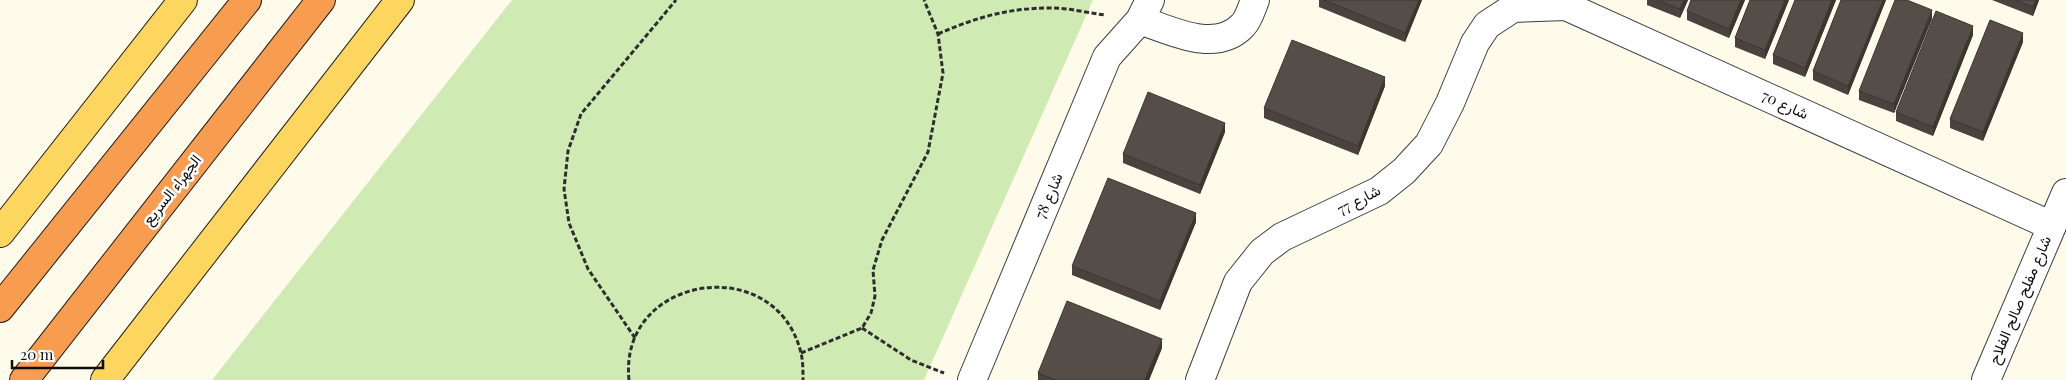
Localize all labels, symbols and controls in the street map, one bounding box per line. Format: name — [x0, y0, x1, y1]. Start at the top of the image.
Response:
street label: شارع 70 — [1758, 85, 1812, 125]
street label: الجهراء السريع — [137, 150, 207, 230]
street label: شارع 78 — [1030, 170, 1069, 222]
street label: شارع 77 — [1333, 179, 1385, 221]
street label: شارع مفلح صالح الفلاح — [1983, 232, 2057, 368]
scale bar — [12, 338, 104, 370]
text: 20 m — [20, 344, 54, 364]

